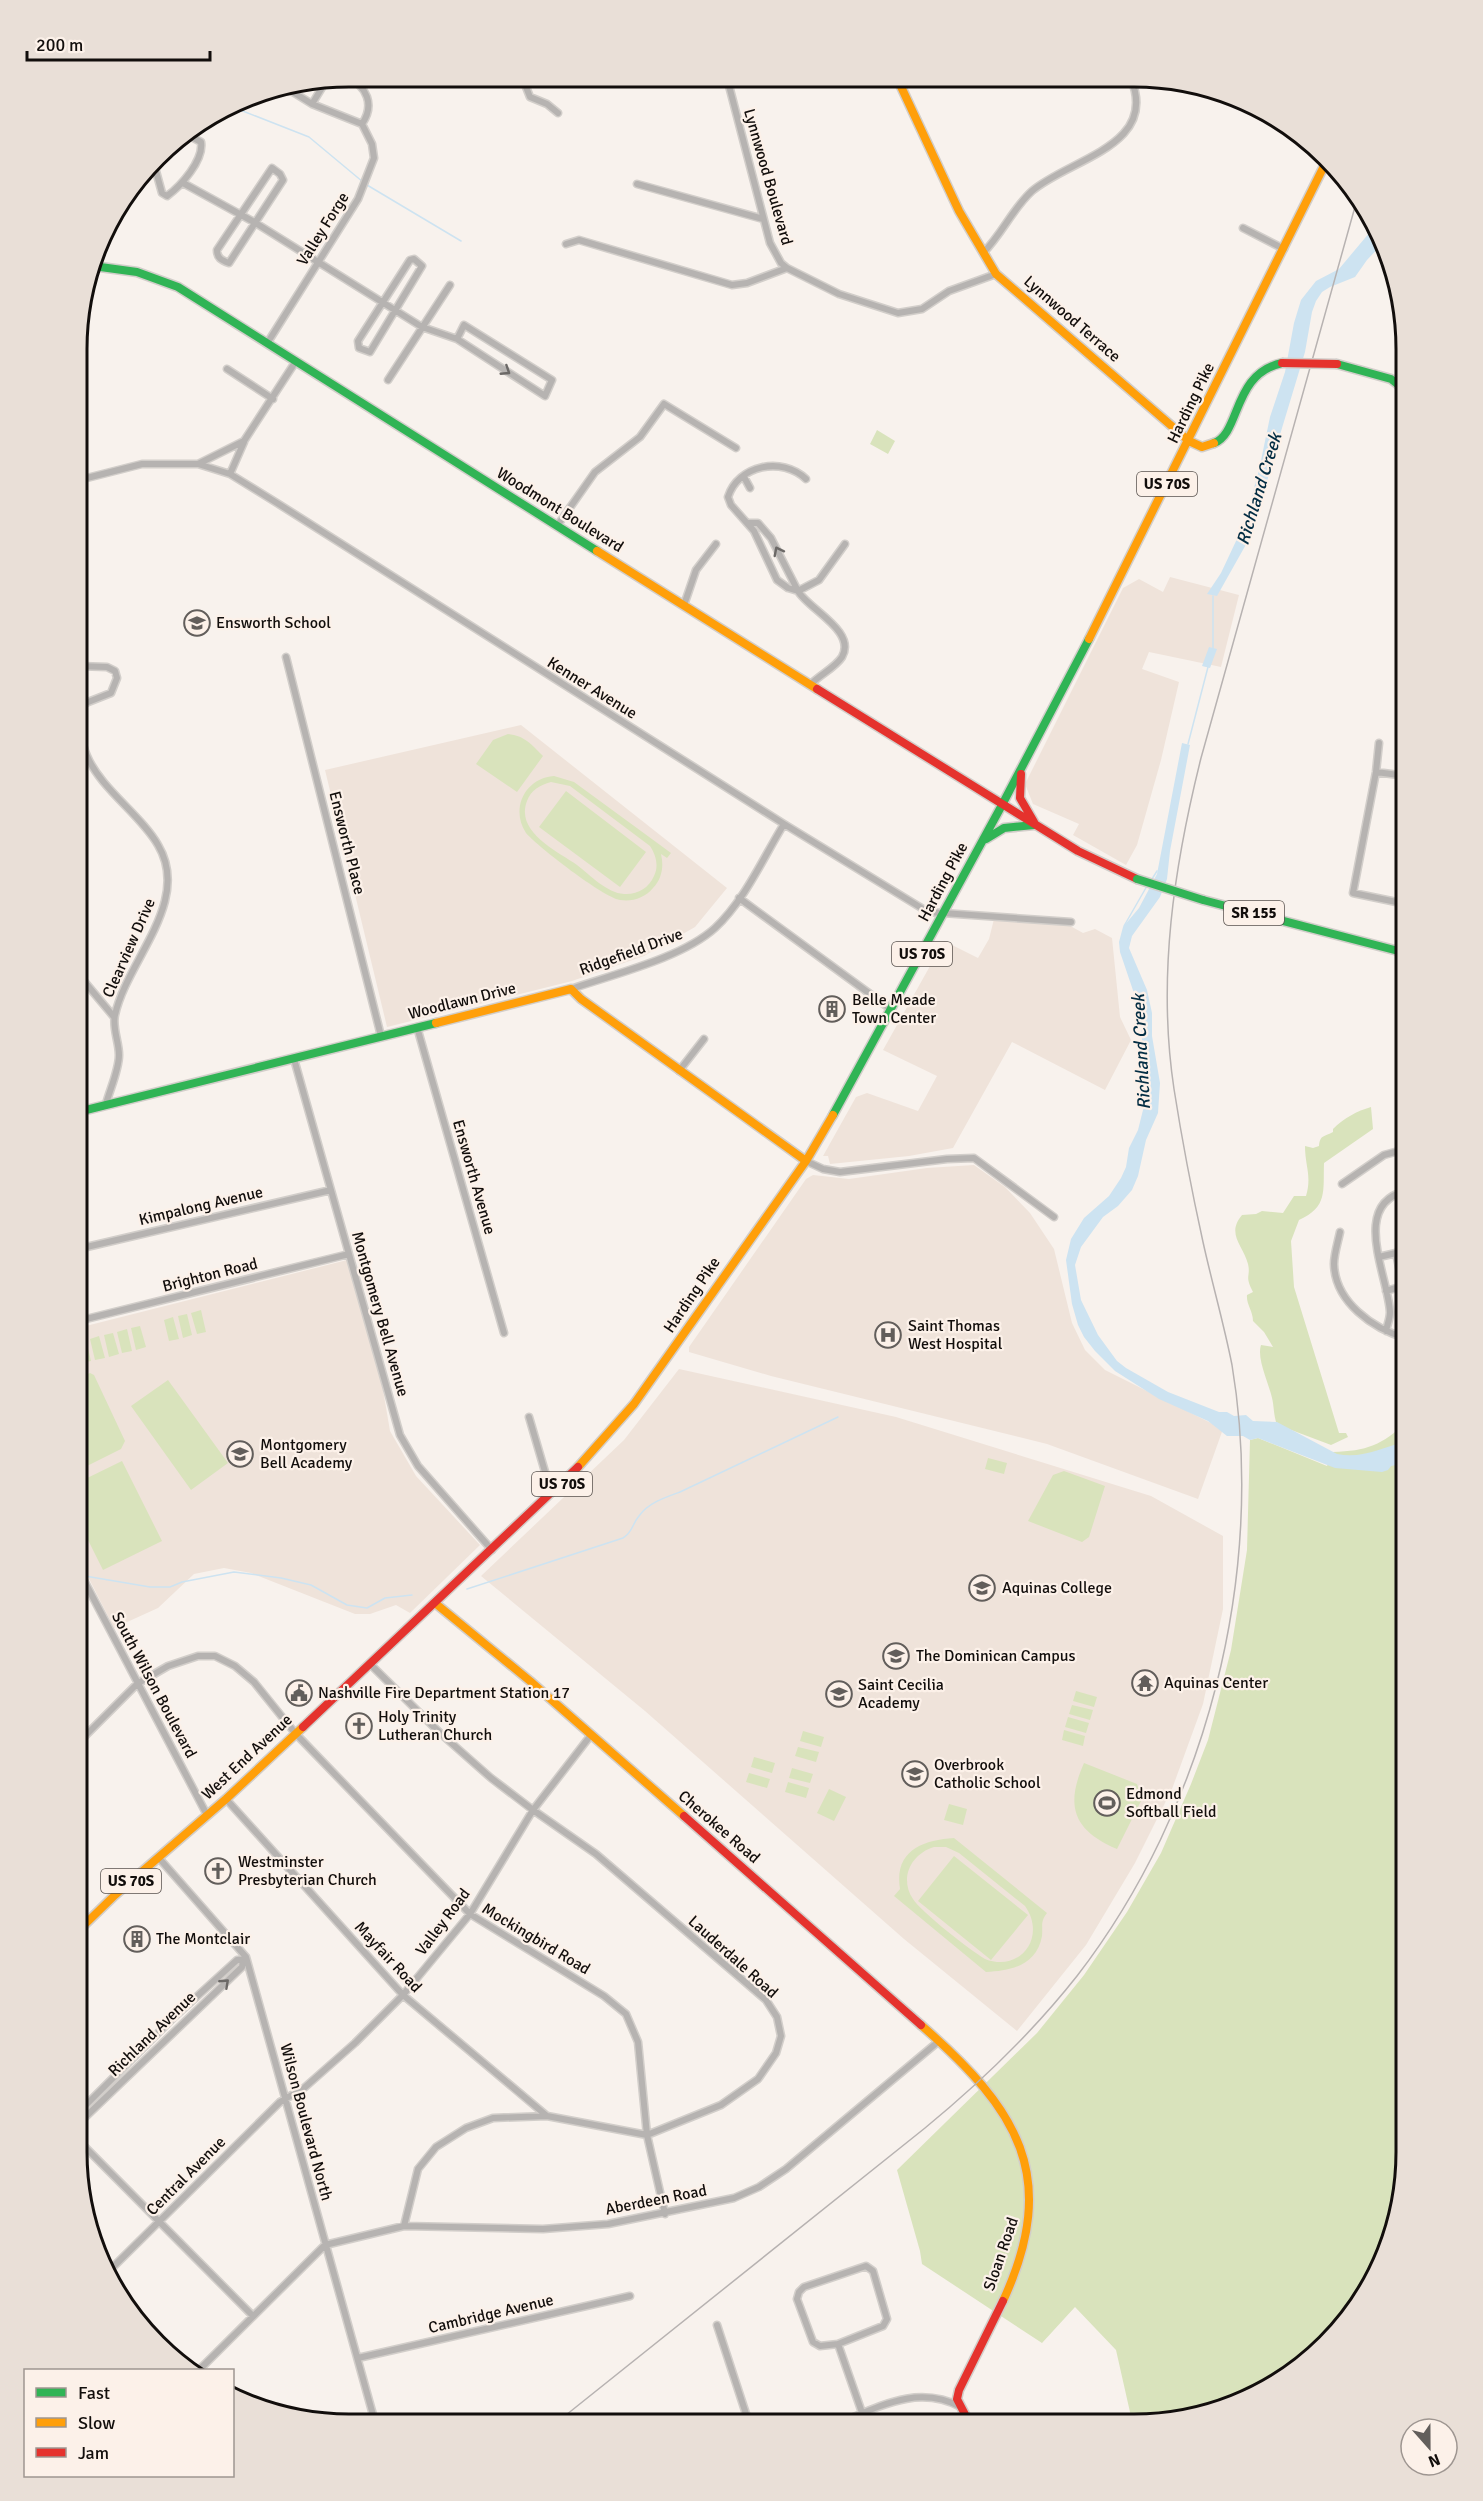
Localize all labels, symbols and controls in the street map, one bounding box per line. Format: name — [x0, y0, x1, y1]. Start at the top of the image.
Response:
scale bar — [27, 24, 210, 62]
text: 200 m — [36, 34, 83, 56]
street label: Lynnwood Boulevard — [739, 106, 797, 248]
street label: Valley Forge — [293, 189, 353, 269]
street label: Lynnwood Terrace — [1019, 271, 1125, 367]
street label: Harding Pike — [1163, 359, 1219, 447]
one-way arrow — [499, 364, 510, 375]
water label: Richland Creek — [1232, 428, 1287, 548]
street label: Woodmont Boulevard — [493, 463, 627, 557]
road number: US 70S — [1137, 472, 1197, 496]
one-way arrow — [774, 547, 785, 557]
school or university icon: Ensworth School — [182, 608, 212, 638]
place label: Ensworth School — [216, 613, 331, 633]
street label: Kenner Avenue — [543, 652, 641, 724]
street label: Ensworth Place — [324, 789, 370, 897]
street label: Harding Pike — [914, 839, 972, 925]
street label: Clearview Drive — [98, 895, 160, 1001]
road number: SR 155 — [1224, 901, 1284, 925]
street label: Ridgefield Drive — [577, 924, 685, 980]
road number: US 70S — [892, 942, 952, 966]
street label: Woodlawn Drive — [406, 978, 518, 1024]
place label: Belle Meade Town Center — [852, 990, 936, 1028]
water label: Richland Creek — [1127, 992, 1155, 1110]
building icon: Belle Meade Town Center — [817, 994, 847, 1024]
street label: Ensworth Avenue — [448, 1117, 500, 1237]
street label: Kimpalong Avenue — [137, 1182, 265, 1230]
street label: Montgomery Bell Avenue — [347, 1229, 413, 1399]
street label: Harding Pike — [659, 1253, 725, 1337]
street label: Brighton Road — [160, 1254, 260, 1296]
place label: Saint Thomas West Hospital — [908, 1316, 1003, 1354]
hospital icon: Saint Thomas West Hospital — [873, 1320, 903, 1350]
place label: Montgomery Bell Academy — [260, 1435, 353, 1473]
school or university icon: Montgomery Bell Academy — [225, 1439, 255, 1469]
road number: US 70S — [532, 1472, 592, 1496]
school or university icon: Aquinas College — [967, 1573, 997, 1603]
place label: Aquinas College — [1002, 1578, 1112, 1598]
street label: South Wilson Boulevard — [107, 1608, 201, 1762]
school or university icon: The Dominican Campus — [881, 1641, 911, 1671]
place label: The Dominican Campus — [916, 1646, 1076, 1666]
temple icon: Aquinas Center — [1130, 1668, 1160, 1698]
place label: Aquinas Center — [1164, 1673, 1268, 1693]
place label: Saint Cecilia Academy — [858, 1675, 944, 1713]
public building icon: Nashville Fire Department Station 17 — [284, 1678, 314, 1708]
school or university icon: Saint Cecilia Academy — [824, 1679, 854, 1709]
place label: Nashville Fire Department Station 17 — [318, 1683, 570, 1703]
place label: Holy Trinity Lutheran Church — [378, 1707, 492, 1745]
street label: West End Avenue — [197, 1710, 297, 1804]
church icon: Holy Trinity Lutheran Church — [344, 1711, 374, 1741]
place label: Overbrook Catholic School — [934, 1755, 1041, 1793]
school or university icon: Overbrook Catholic School — [900, 1759, 930, 1789]
place label: Edmond Softball Field — [1126, 1784, 1217, 1822]
street label: Cherokee Road — [674, 1786, 764, 1868]
sports icon: Edmond Softball Field — [1092, 1788, 1122, 1818]
place label: Westminster Presbyterian Church — [238, 1852, 377, 1890]
church icon: Westminster Presbyterian Church — [203, 1856, 233, 1886]
road number: US 70S — [101, 1869, 161, 1893]
street label: Valley Road — [411, 1885, 475, 1959]
street label: Mockingbird Road — [478, 1899, 594, 1979]
street label: Lauderdale Road — [684, 1911, 782, 2003]
street label: Mayfair Road — [350, 1917, 426, 1997]
building icon: The Montclair — [122, 1924, 152, 1954]
place label: The Montclair — [156, 1929, 250, 1949]
one-way arrow — [218, 1979, 229, 1990]
street label: Richland Avenue — [104, 1987, 200, 2081]
street label: Wilson Boulevard North — [275, 2041, 337, 2203]
street label: Central Avenue — [142, 2132, 230, 2220]
street label: Aberdeen Road — [604, 2180, 708, 2220]
street label: Sloan Road — [979, 2215, 1023, 2293]
street label: Cambridge Avenue — [426, 2290, 556, 2338]
legend — [24, 2369, 234, 2477]
text: Fast — [78, 2382, 110, 2404]
text: Slow — [78, 2412, 115, 2434]
north arrow — [1399, 2417, 1459, 2477]
text: Jam — [78, 2442, 109, 2464]
text: N — [1425, 2449, 1443, 2471]

